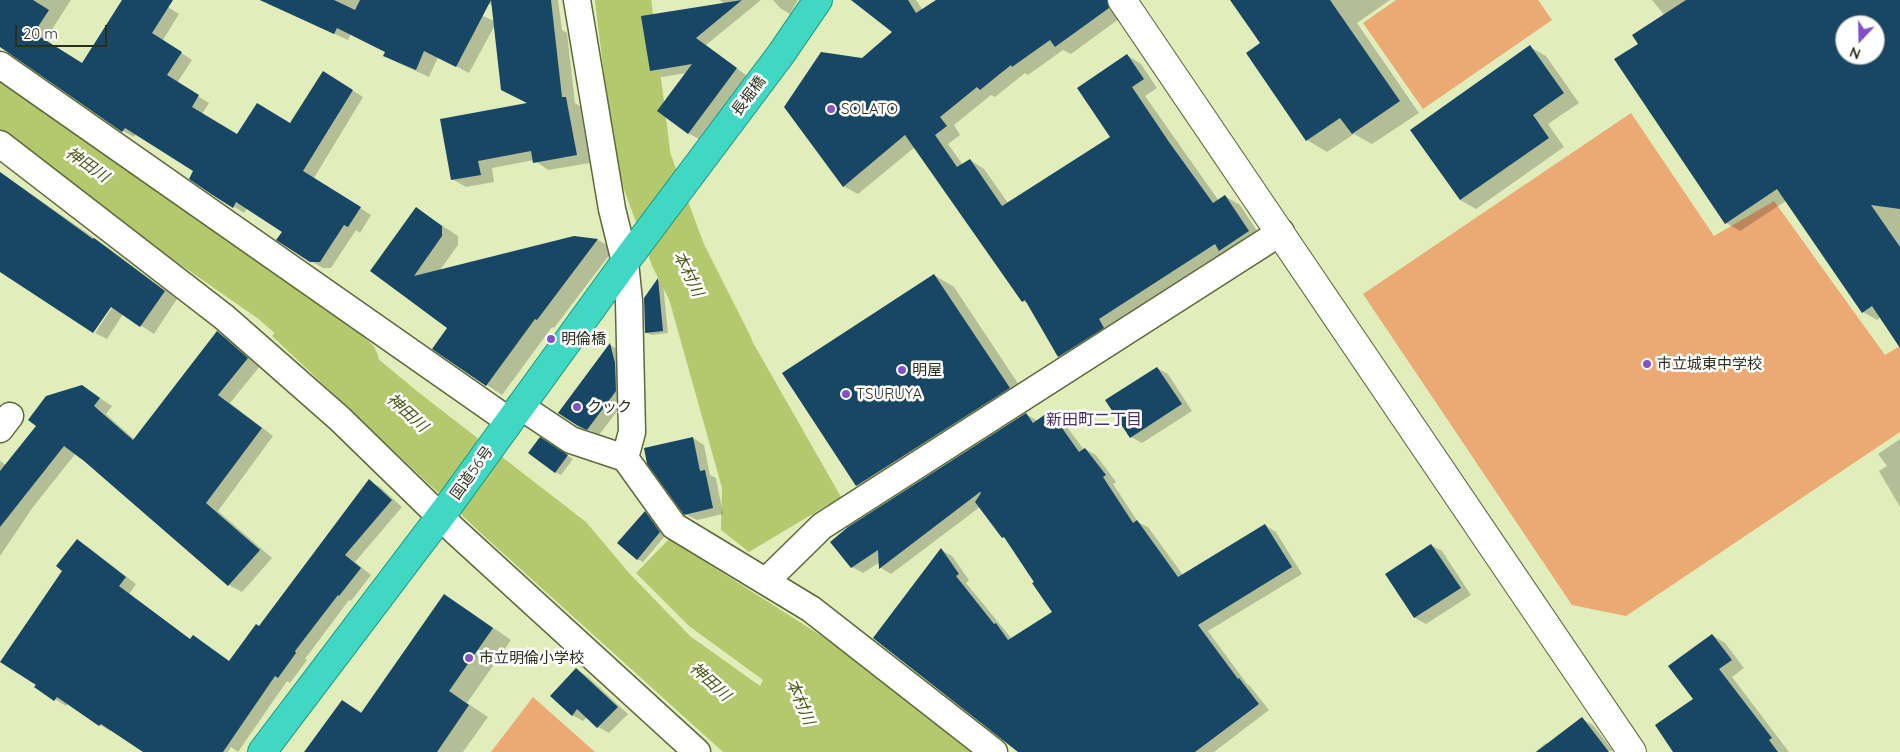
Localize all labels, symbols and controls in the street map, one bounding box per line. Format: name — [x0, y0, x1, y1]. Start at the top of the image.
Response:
scale bar — [18, 15, 110, 47]
north arrow — [1835, 15, 1885, 65]
text: 20 m — [23, 24, 58, 43]
text: N — [1847, 43, 1863, 63]
street label: 長堀橋 — [728, 73, 770, 119]
place label: SOLATO — [841, 100, 898, 118]
marker: SOLATO — [825, 103, 837, 115]
water label: 神田川 — [62, 143, 112, 187]
water label: 本村川 — [669, 248, 707, 300]
place label: 明倫橋 — [561, 330, 606, 348]
marker: 明倫橋 — [545, 333, 557, 345]
place label: 市立城東中学校 — [1657, 355, 1762, 373]
marker: 市立城東中学校 — [1641, 358, 1653, 370]
place label: 明屋 — [912, 361, 942, 379]
marker: 明屋 — [896, 364, 908, 376]
place label: TSURUYA — [856, 385, 922, 403]
marker: TSURUYA — [840, 388, 852, 400]
water label: 神田川 — [383, 390, 431, 436]
place label: クック — [587, 398, 632, 416]
marker: クック — [571, 401, 583, 413]
district label: 新田町二丁目 — [1046, 410, 1142, 430]
street label: 国道56号 — [447, 443, 497, 503]
place label: 市立明倫小学校 — [479, 649, 584, 667]
marker: 市立明倫小学校 — [463, 652, 475, 664]
water label: 神田川 — [686, 659, 734, 705]
water label: 本村川 — [782, 676, 818, 728]

